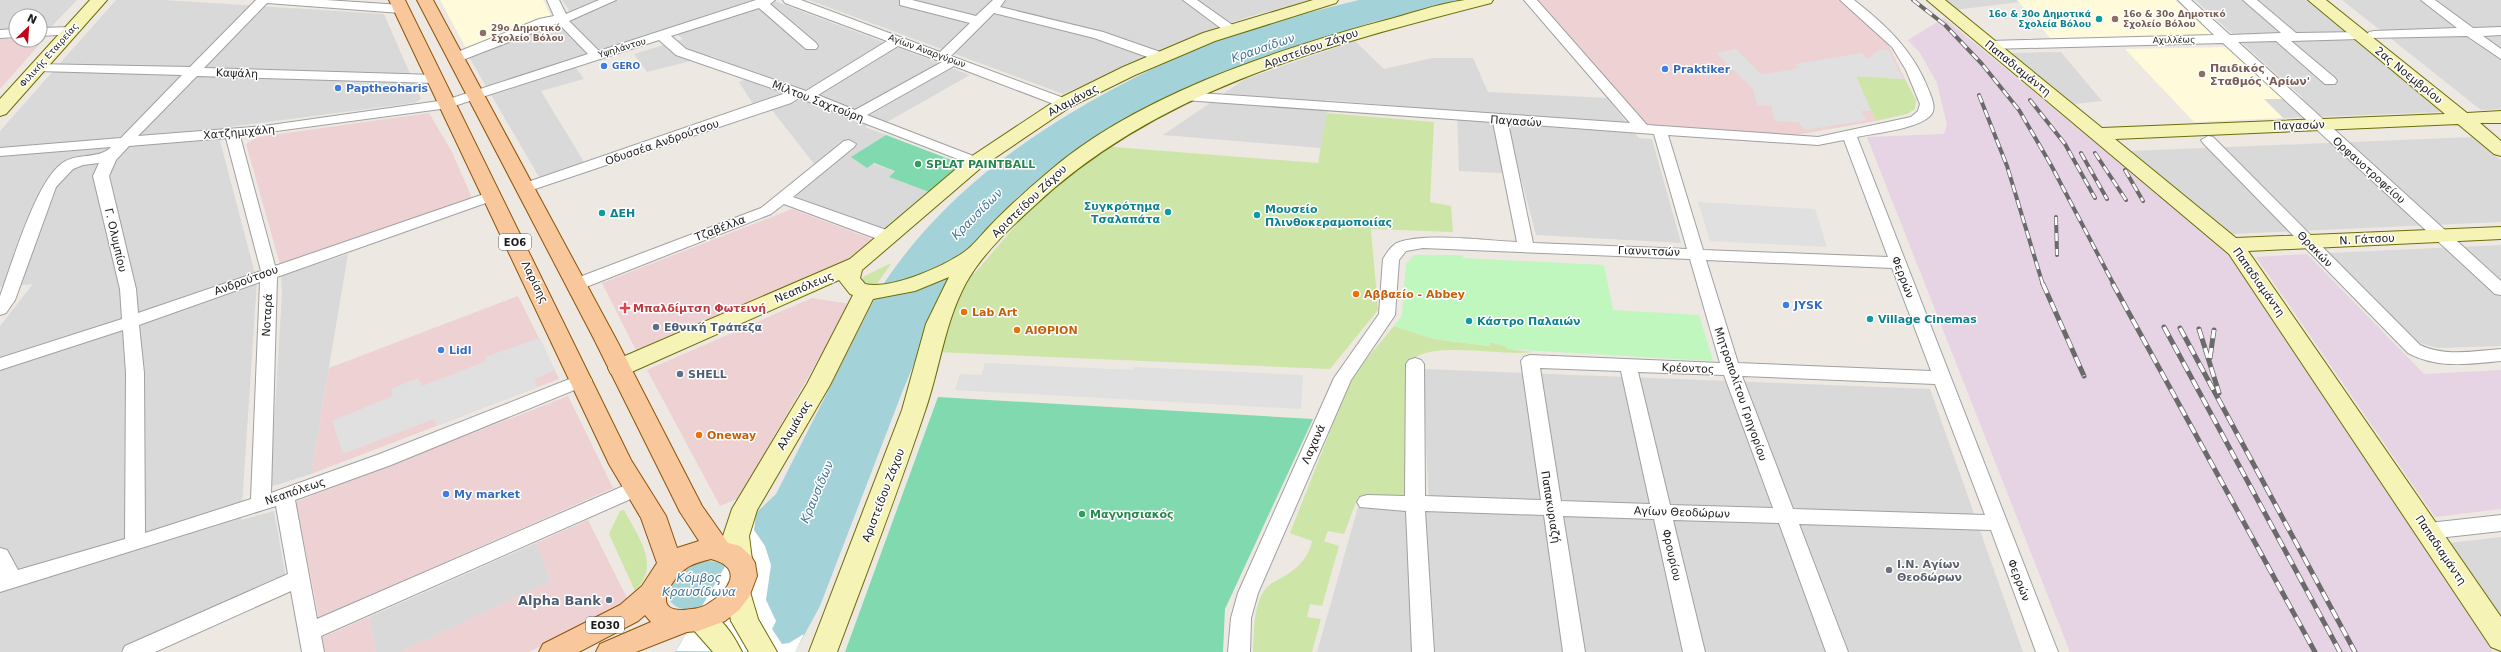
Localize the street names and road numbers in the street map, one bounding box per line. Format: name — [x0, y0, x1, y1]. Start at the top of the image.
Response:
street label: Φιλικής Εταιρείας — [18, 21, 80, 89]
street label: Αριστείδου Ζάχου — [1262, 26, 1360, 71]
street label: Αγίων Αναργύρων — [887, 32, 967, 70]
street label: Αχιλλέως — [2153, 35, 2195, 45]
street label: Υψηλάντου — [596, 36, 647, 60]
street label: Παπαδιαμάντη — [1982, 38, 2053, 99]
street label: 2ας Νοεμβρίου — [2372, 44, 2445, 107]
street label: Καψάλη — [216, 66, 258, 81]
street label: Μίλτου Σαχτούρη — [770, 78, 866, 125]
street label: Αλαμάνας — [1046, 82, 1101, 119]
street label: Παγασών — [1490, 113, 1542, 130]
street label: Οδυσσέα Ανδρούτσου — [604, 117, 721, 168]
street label: Παγασών — [2273, 118, 2325, 133]
street label: Χατζημιχάλη — [203, 123, 276, 142]
street label: Ορφανοτροφείου — [2330, 134, 2408, 206]
street label: Αριστείδου Ζάχου — [989, 162, 1069, 240]
street label: Γ. Ολυμπίου — [102, 207, 129, 273]
street label: Τζαβέλλα — [692, 213, 747, 244]
street label: Θρακών — [2294, 229, 2335, 270]
street label: Ν. Γάτσου — [2339, 232, 2395, 247]
road number: ΕΟ6 — [499, 234, 531, 250]
street label: Γιαννιτσών — [1618, 244, 1680, 259]
street label: Παπαδιαμάντη — [2230, 245, 2287, 319]
street label: Φερρών — [1889, 254, 1916, 300]
street label: Λαρίσης — [519, 259, 550, 306]
street label: Ανδρούτσου — [212, 263, 280, 298]
street label: Νεαπόλεως — [773, 269, 836, 306]
street label: Νοταρά — [260, 293, 275, 337]
street label: Μητροπολίτου Γρηγορίου — [1711, 326, 1770, 463]
street label: Κρέοντος — [1661, 361, 1715, 376]
street label: Αλαμάνας — [775, 398, 814, 452]
street label: Λαχανά — [1299, 422, 1328, 466]
street label: Αριστείδου Ζάχου — [860, 447, 907, 544]
street label: Παπακυριαζή — [1538, 470, 1563, 544]
street label: Νεαπόλεως — [263, 475, 327, 508]
street label: Αγίων Θεοδώρων — [1634, 504, 1730, 521]
street label: Παπαδιαμάντη — [2413, 513, 2469, 588]
street label: Φρουρίου — [1659, 528, 1684, 582]
street label: Φερρών — [2005, 557, 2032, 603]
road number: ΕΟ30 — [586, 617, 624, 633]

